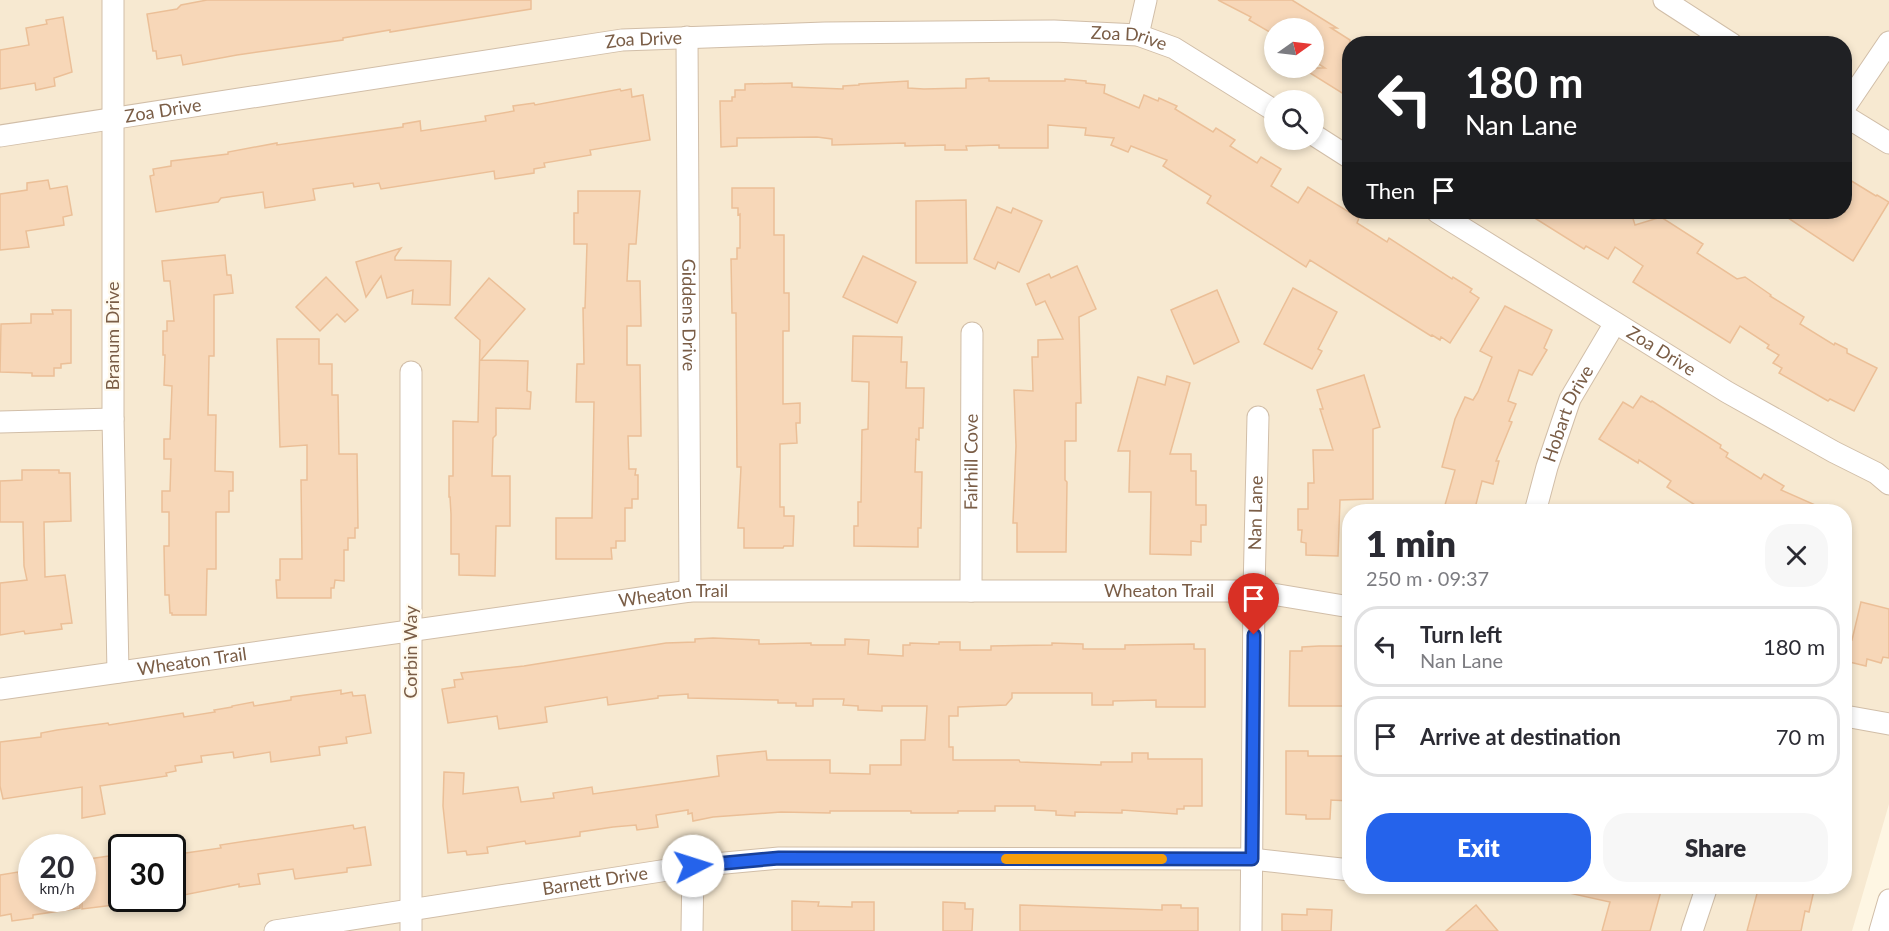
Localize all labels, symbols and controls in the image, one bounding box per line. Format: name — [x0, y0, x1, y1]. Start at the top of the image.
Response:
north arrow — [1264, 18, 1324, 78]
map controls — [1264, 18, 1324, 150]
street label: Zoa Drive — [1090, 21, 1170, 55]
street label: Zoa Drive — [603, 26, 683, 52]
text: 180 m — [1465, 57, 1583, 107]
icon: left — [1366, 60, 1444, 138]
button: search — [1264, 90, 1324, 150]
street label: Zoa Drive — [123, 93, 203, 127]
text: Nan Lane — [1465, 108, 1577, 141]
icon: arrive — [1427, 174, 1460, 207]
text: Then — [1366, 177, 1415, 204]
street label: Giddens Drive — [678, 259, 701, 371]
street label: Branum Drive — [101, 281, 123, 391]
street label: Zoa Drive — [1623, 321, 1700, 380]
street label: Hobart Drive — [1537, 361, 1598, 465]
street label: Fairhill Cove — [959, 414, 982, 510]
street label: Nan Lane — [1243, 475, 1267, 551]
text: 1 min — [1366, 521, 1456, 565]
button: close — [1765, 524, 1828, 587]
text: 250 m · 09:37 — [1366, 566, 1489, 590]
pin — [1228, 573, 1279, 635]
street label: Wheaton Trail — [617, 579, 728, 611]
street label: Wheaton Trail — [1104, 579, 1214, 601]
icon: arrive — [1237, 582, 1270, 615]
street label: Corbin Way — [399, 605, 421, 699]
text: Turn left — [1420, 621, 1502, 648]
icon: left — [1369, 630, 1402, 663]
text: 180 m — [1763, 633, 1825, 660]
street label: Wheaton Trail — [136, 642, 248, 679]
text: Nan Lane — [1420, 648, 1503, 672]
icon: arrive — [1369, 720, 1402, 753]
text: Arrive at destination — [1420, 723, 1621, 750]
text: 70 m — [1776, 723, 1825, 750]
button: Exit — [1366, 813, 1591, 882]
button: Share — [1603, 813, 1828, 882]
speed limit sign: 30 — [108, 834, 186, 912]
position arrow — [661, 834, 725, 898]
text: 20 — [40, 848, 74, 884]
street label: Barnett Drive — [541, 861, 649, 899]
text: km/h — [39, 879, 75, 897]

